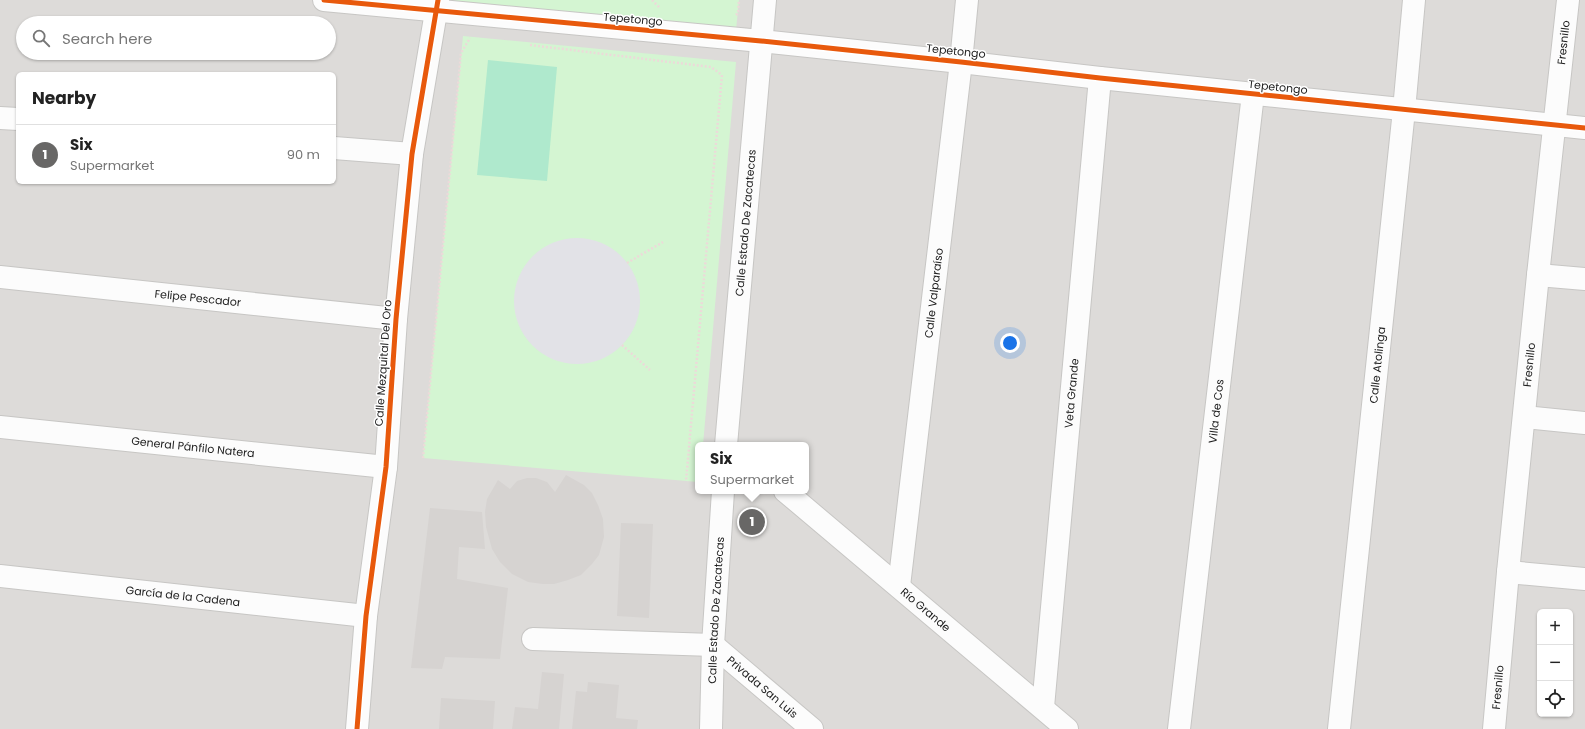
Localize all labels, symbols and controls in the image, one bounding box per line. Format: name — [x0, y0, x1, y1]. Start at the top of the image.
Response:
street label: Tepetongo — [603, 8, 663, 30]
search box — [16, 16, 336, 60]
street label: Fresnillo — [1553, 20, 1574, 65]
icon: search — [30, 27, 52, 49]
text: Search here — [62, 28, 152, 49]
street label: Tepetongo — [926, 40, 986, 62]
street label: Tepetongo — [1248, 76, 1308, 98]
text: Nearby — [32, 86, 96, 110]
text: Six — [70, 134, 92, 155]
text: 1 — [43, 145, 47, 164]
text: 90 m — [287, 145, 320, 164]
street label: Calle Estado De Zacatecas — [731, 149, 760, 297]
text: Supermarket — [70, 156, 154, 175]
street label: Calle Valparaíso — [920, 247, 947, 339]
street label: Felipe Pescador — [154, 285, 242, 311]
street label: Calle Mezquital Del Oro — [371, 299, 395, 427]
street label: Calle Atolinga — [1365, 326, 1389, 404]
your location — [1000, 333, 1020, 353]
street label: Fresnillo — [1519, 342, 1539, 388]
street label: Veta Grande — [1060, 357, 1083, 429]
street label: Villa de Cos — [1204, 378, 1228, 444]
street label: General Pánfilo Natera — [131, 433, 255, 461]
popup — [695, 442, 809, 494]
text: Six — [710, 448, 732, 469]
text: Supermarket — [710, 470, 794, 489]
pin: 1 — [739, 507, 765, 537]
street label: Calle Estado De Zacatecas — [704, 536, 728, 684]
street label: García de la Cadena — [125, 582, 241, 610]
street label: Río Grande — [897, 584, 954, 636]
map controls — [1537, 609, 1573, 717]
button: + — [1537, 609, 1573, 645]
button: − — [1537, 645, 1573, 681]
street label: Privada San Luis — [723, 652, 802, 722]
street label: Fresnillo — [1488, 664, 1508, 710]
button: locate — [1537, 681, 1573, 717]

